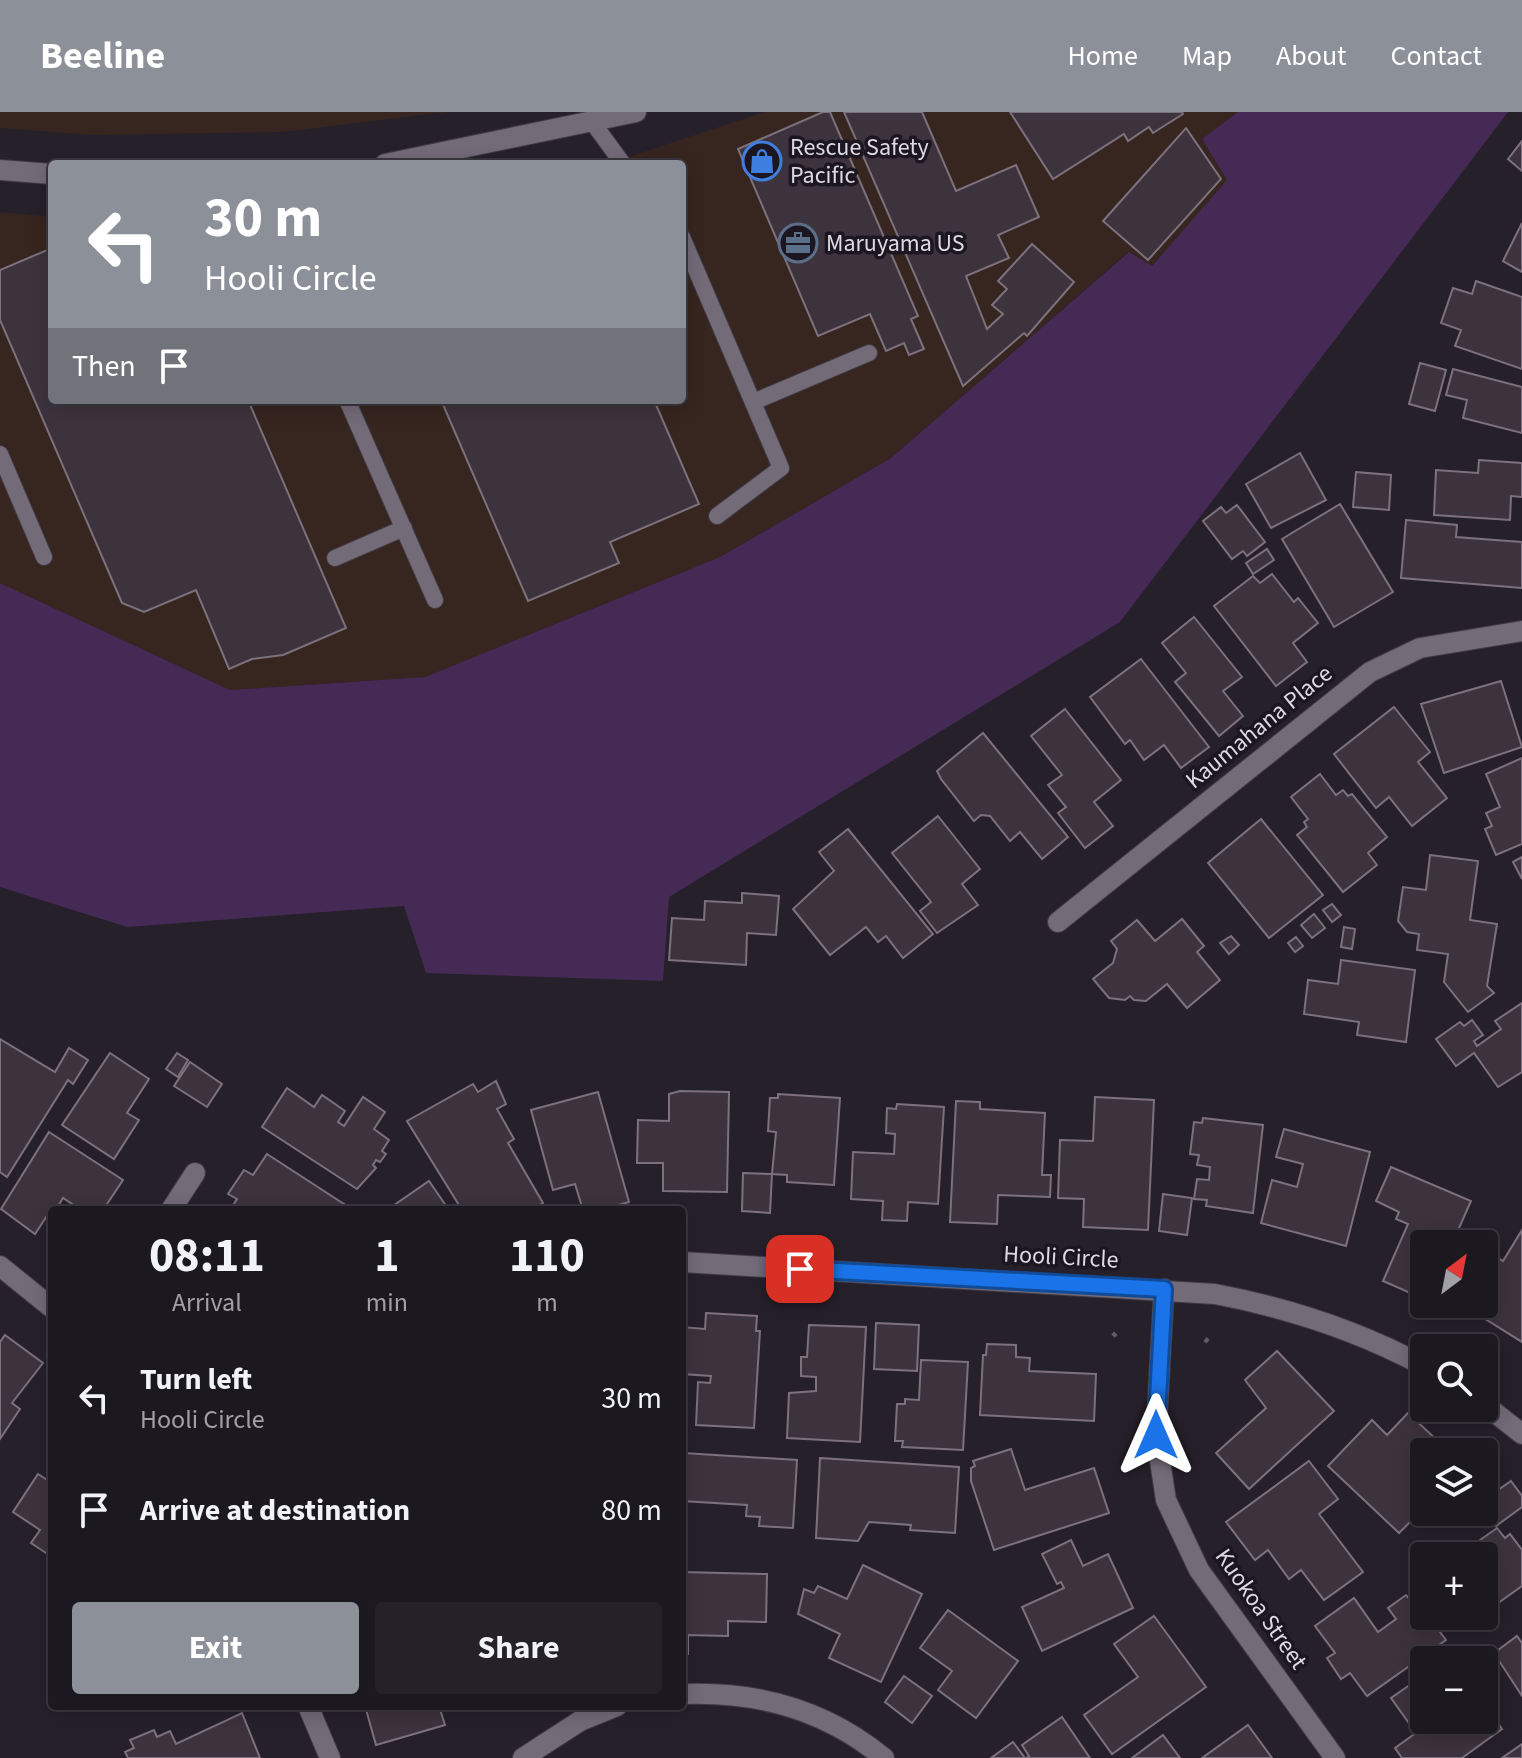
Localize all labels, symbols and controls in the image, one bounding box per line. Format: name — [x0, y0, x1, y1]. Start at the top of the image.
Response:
text: Beeline — [40, 29, 165, 83]
text: Home — [1067, 36, 1138, 76]
text: Map — [1182, 36, 1232, 76]
text: About — [1276, 36, 1347, 76]
text: Contact — [1391, 36, 1482, 76]
place label: Rescue Safety Pacific — [790, 130, 929, 193]
shop icon: Rescue Safety Pacific — [741, 140, 783, 182]
text: 30 m — [204, 179, 322, 258]
icon: left — [72, 192, 176, 296]
office icon: Maruyama US — [777, 222, 819, 264]
place label: Maruyama US — [826, 226, 965, 261]
text: Hooli Circle — [204, 253, 377, 304]
icon: arrive — [152, 344, 196, 388]
text: Then — [72, 345, 136, 388]
street label: Kaumahana Place — [1178, 657, 1340, 797]
text: 08:11 — [149, 1222, 265, 1290]
text: 1 — [374, 1222, 400, 1290]
text: 110 — [509, 1222, 585, 1290]
north arrow — [1410, 1230, 1498, 1318]
map controls — [1410, 1230, 1498, 1734]
pin — [766, 1235, 834, 1303]
street label: Hooli Circle — [1003, 1237, 1119, 1277]
icon: arrive — [778, 1247, 822, 1291]
text: Arrival — [172, 1284, 242, 1321]
text: min — [366, 1284, 408, 1321]
text: m — [536, 1284, 558, 1321]
button: search — [1410, 1334, 1498, 1422]
text: Turn left — [140, 1358, 252, 1401]
icon: left — [72, 1376, 116, 1420]
text: 30 m — [601, 1377, 662, 1420]
position arrow — [1114, 1393, 1198, 1477]
text: Hooli Circle — [140, 1401, 265, 1438]
button: layers — [1410, 1438, 1498, 1526]
icon: arrive — [72, 1488, 116, 1532]
text: Arrive at destination — [140, 1489, 410, 1532]
text: 80 m — [601, 1489, 662, 1532]
street label: Kuokoa Street — [1206, 1541, 1316, 1677]
button: + — [1410, 1542, 1498, 1630]
button: Exit — [72, 1602, 359, 1694]
button: Share — [375, 1602, 662, 1694]
button: − — [1410, 1646, 1498, 1734]

